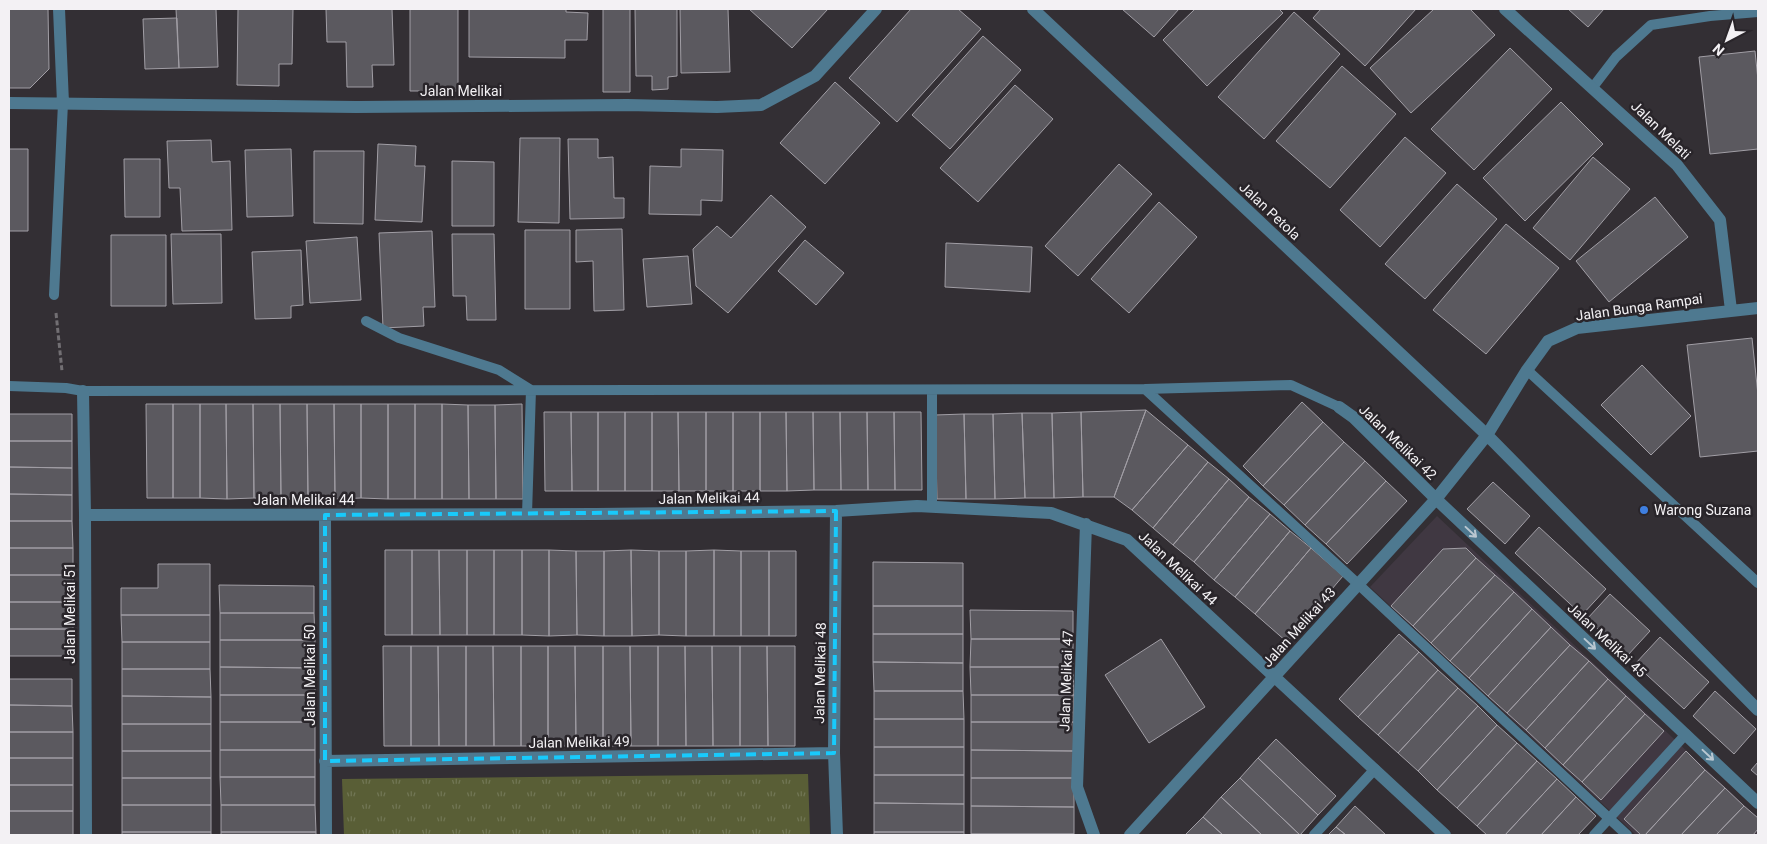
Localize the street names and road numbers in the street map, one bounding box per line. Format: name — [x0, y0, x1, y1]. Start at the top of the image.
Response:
street label: Jalan Melikai — [420, 83, 502, 99]
street label: Jalan Melati — [1628, 98, 1694, 162]
street label: Jalan Petola — [1236, 179, 1304, 243]
street label: Jalan Bunga Rampai — [1574, 290, 1704, 324]
street label: Jalan Melikai 42 — [1356, 401, 1440, 483]
street label: Jalan Melikai 44 — [658, 489, 760, 507]
street label: Jalan Melikai 44 — [253, 492, 355, 508]
street label: Jalan Melikai 44 — [1135, 528, 1221, 608]
street label: Jalan Melikai 51 — [62, 562, 78, 664]
street label: Jalan Melikai 43 — [1259, 584, 1339, 670]
street label: Jalan Melikai 45 — [1564, 600, 1650, 680]
street label: Jalan Melikai 48 — [811, 622, 829, 724]
street label: Jalan Melikai 50 — [302, 624, 318, 726]
street label: Jalan Melikai 47 — [1056, 630, 1076, 732]
street label: Jalan Melikai 49 — [528, 733, 630, 751]

